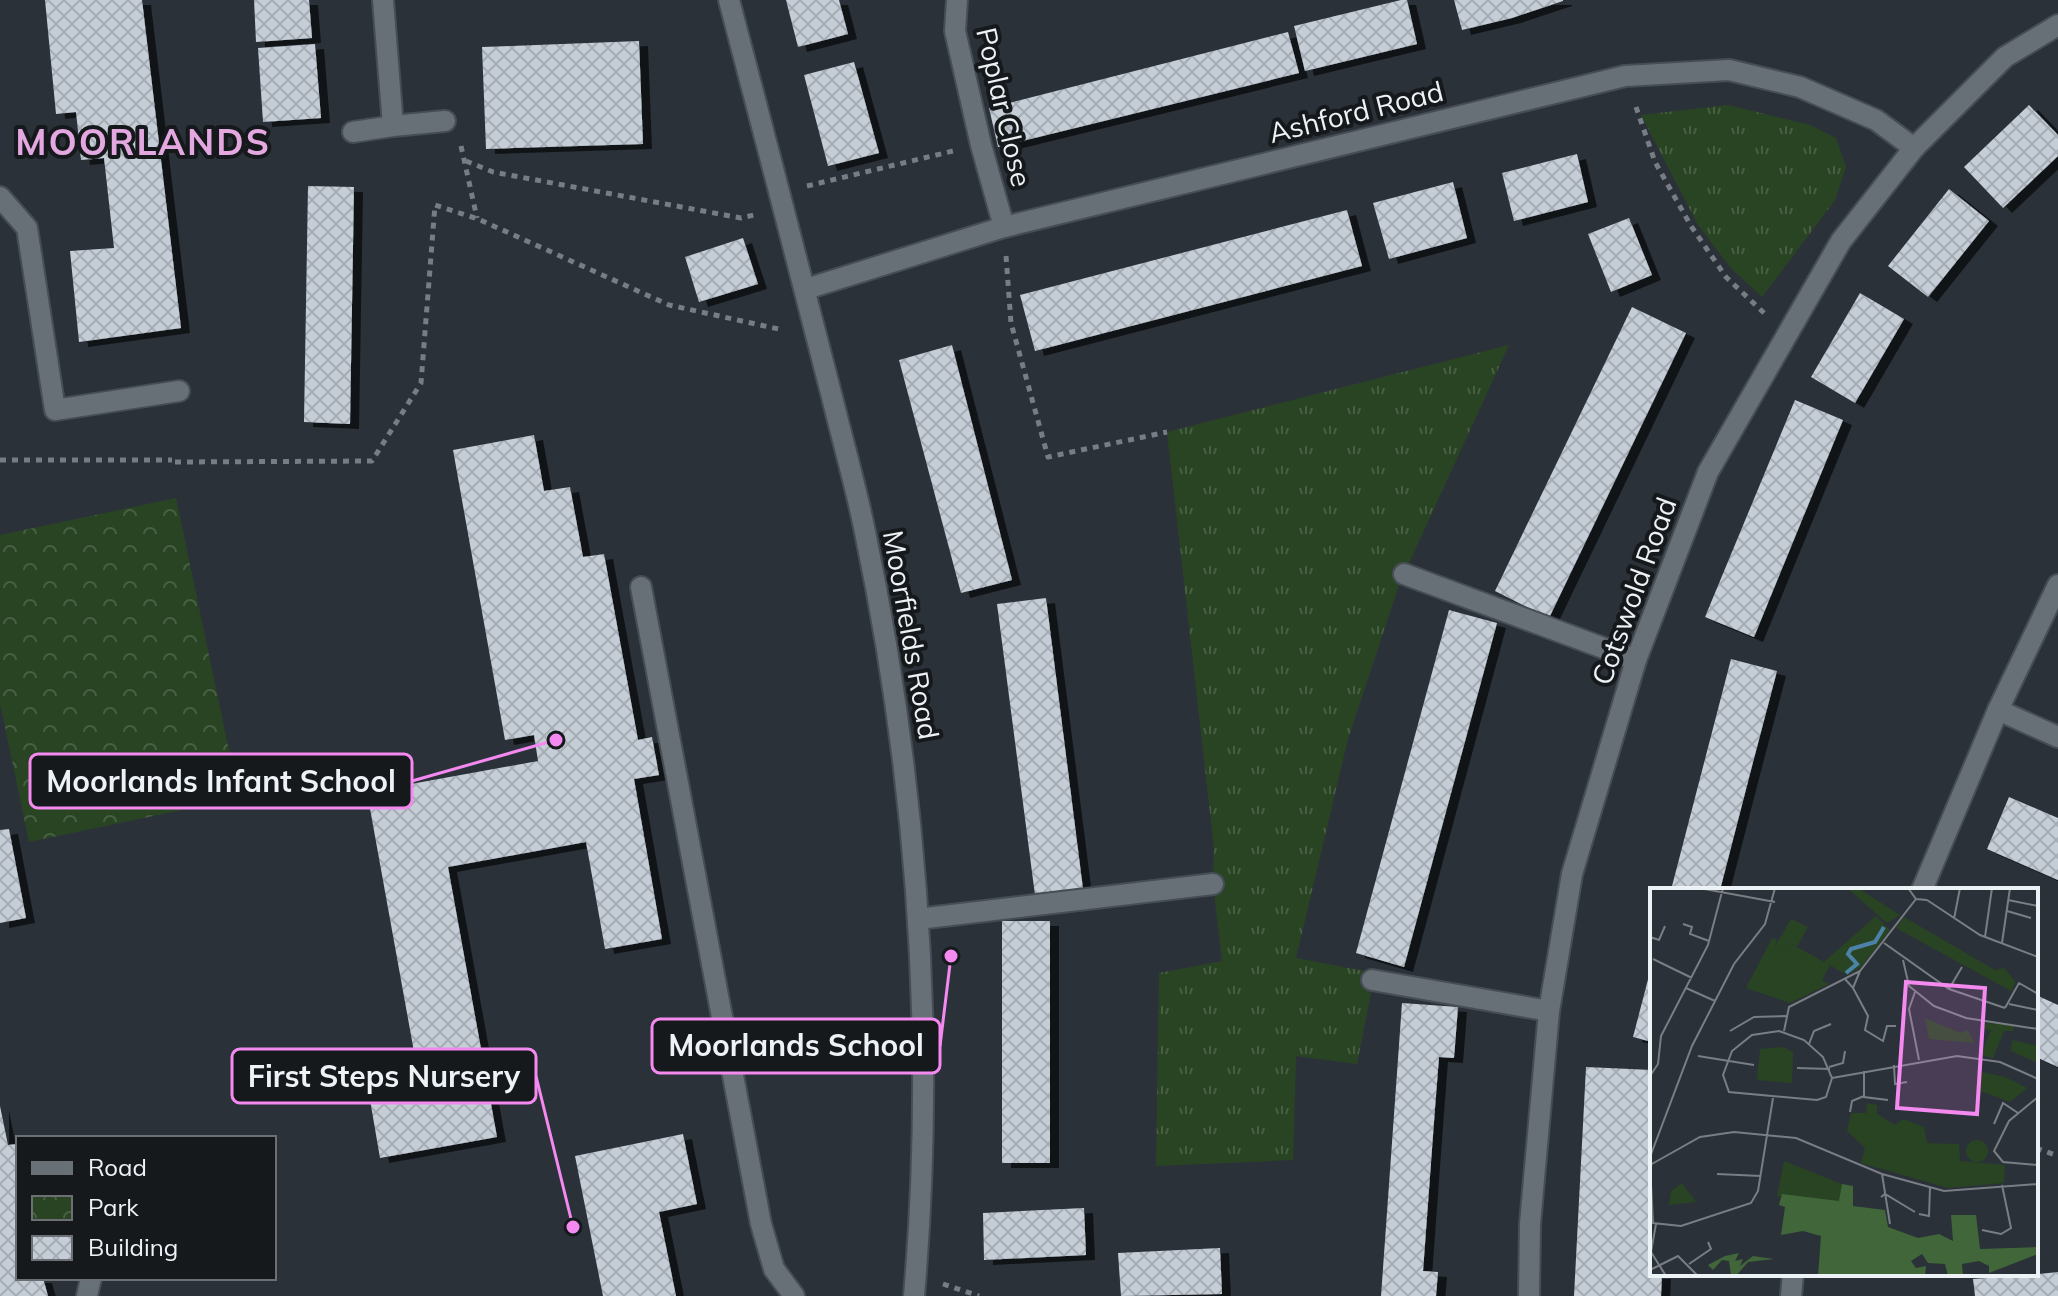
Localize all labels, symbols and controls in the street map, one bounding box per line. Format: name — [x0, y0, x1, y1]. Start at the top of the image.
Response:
street label: Poplar Close — [969, 24, 1040, 190]
street label: Ashford Road — [1265, 73, 1447, 150]
district label: MOORLANDS — [15, 119, 271, 164]
street label: Cotswold Road — [1583, 492, 1684, 689]
street label: Moorfields Road — [876, 528, 947, 742]
callout: Moorlands Infant School — [30, 754, 412, 808]
text: Moorlands Infant School — [46, 762, 396, 800]
inset map — [1650, 888, 2038, 1276]
callout: Moorlands School — [652, 1019, 940, 1073]
text: Moorlands School — [668, 1026, 924, 1064]
callout: First Steps Nursery — [232, 1049, 536, 1103]
text: First Steps Nursery — [248, 1057, 521, 1095]
legend — [16, 1136, 276, 1280]
text: Road — [88, 1152, 147, 1182]
text: Park — [88, 1192, 139, 1222]
text: Building — [88, 1232, 178, 1262]

